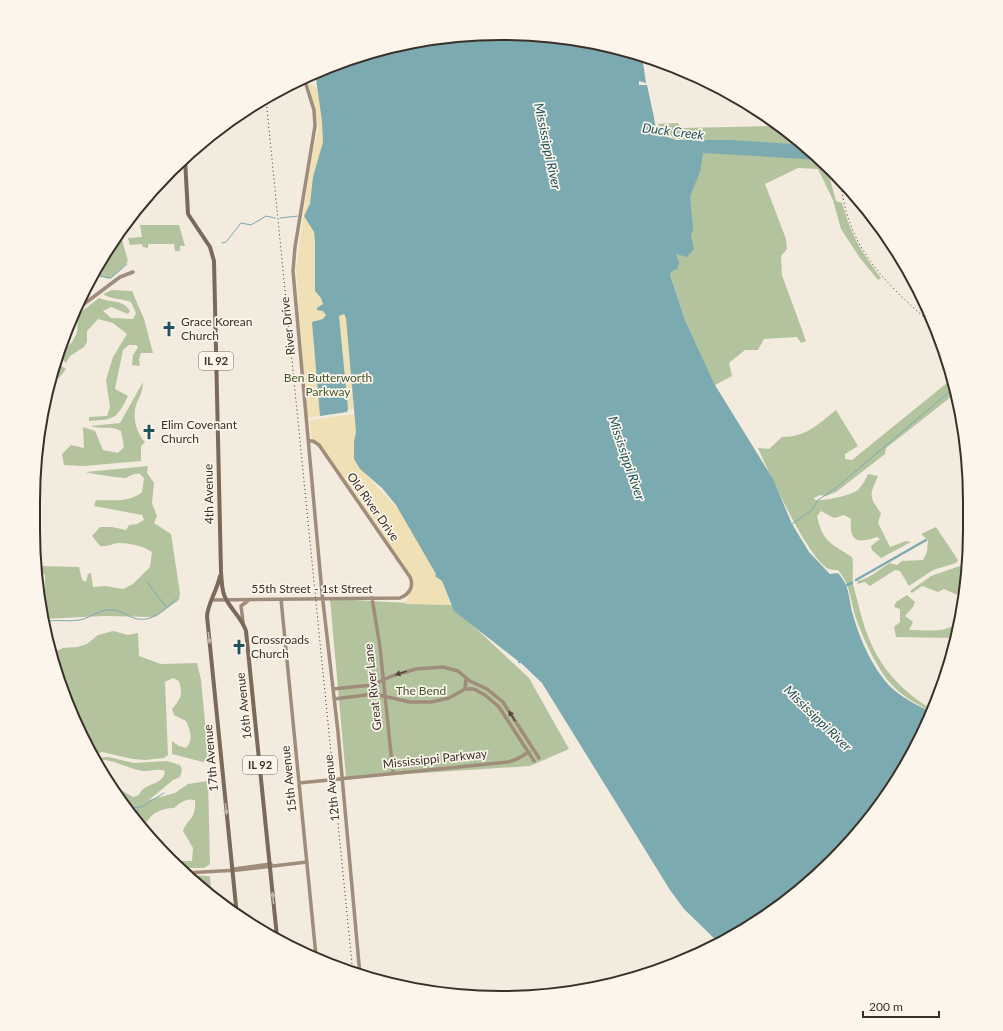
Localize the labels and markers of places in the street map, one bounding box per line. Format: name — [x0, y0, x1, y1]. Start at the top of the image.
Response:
place label: Grace Korean Church — [181, 314, 252, 343]
church icon: Grace Korean Church — [160, 320, 178, 338]
place label: Elim Covenant Church — [161, 417, 238, 446]
church icon: Elim Covenant Church — [140, 423, 158, 441]
place label: Crossroads Church — [251, 632, 309, 661]
church icon: Crossroads Church — [230, 638, 248, 656]

